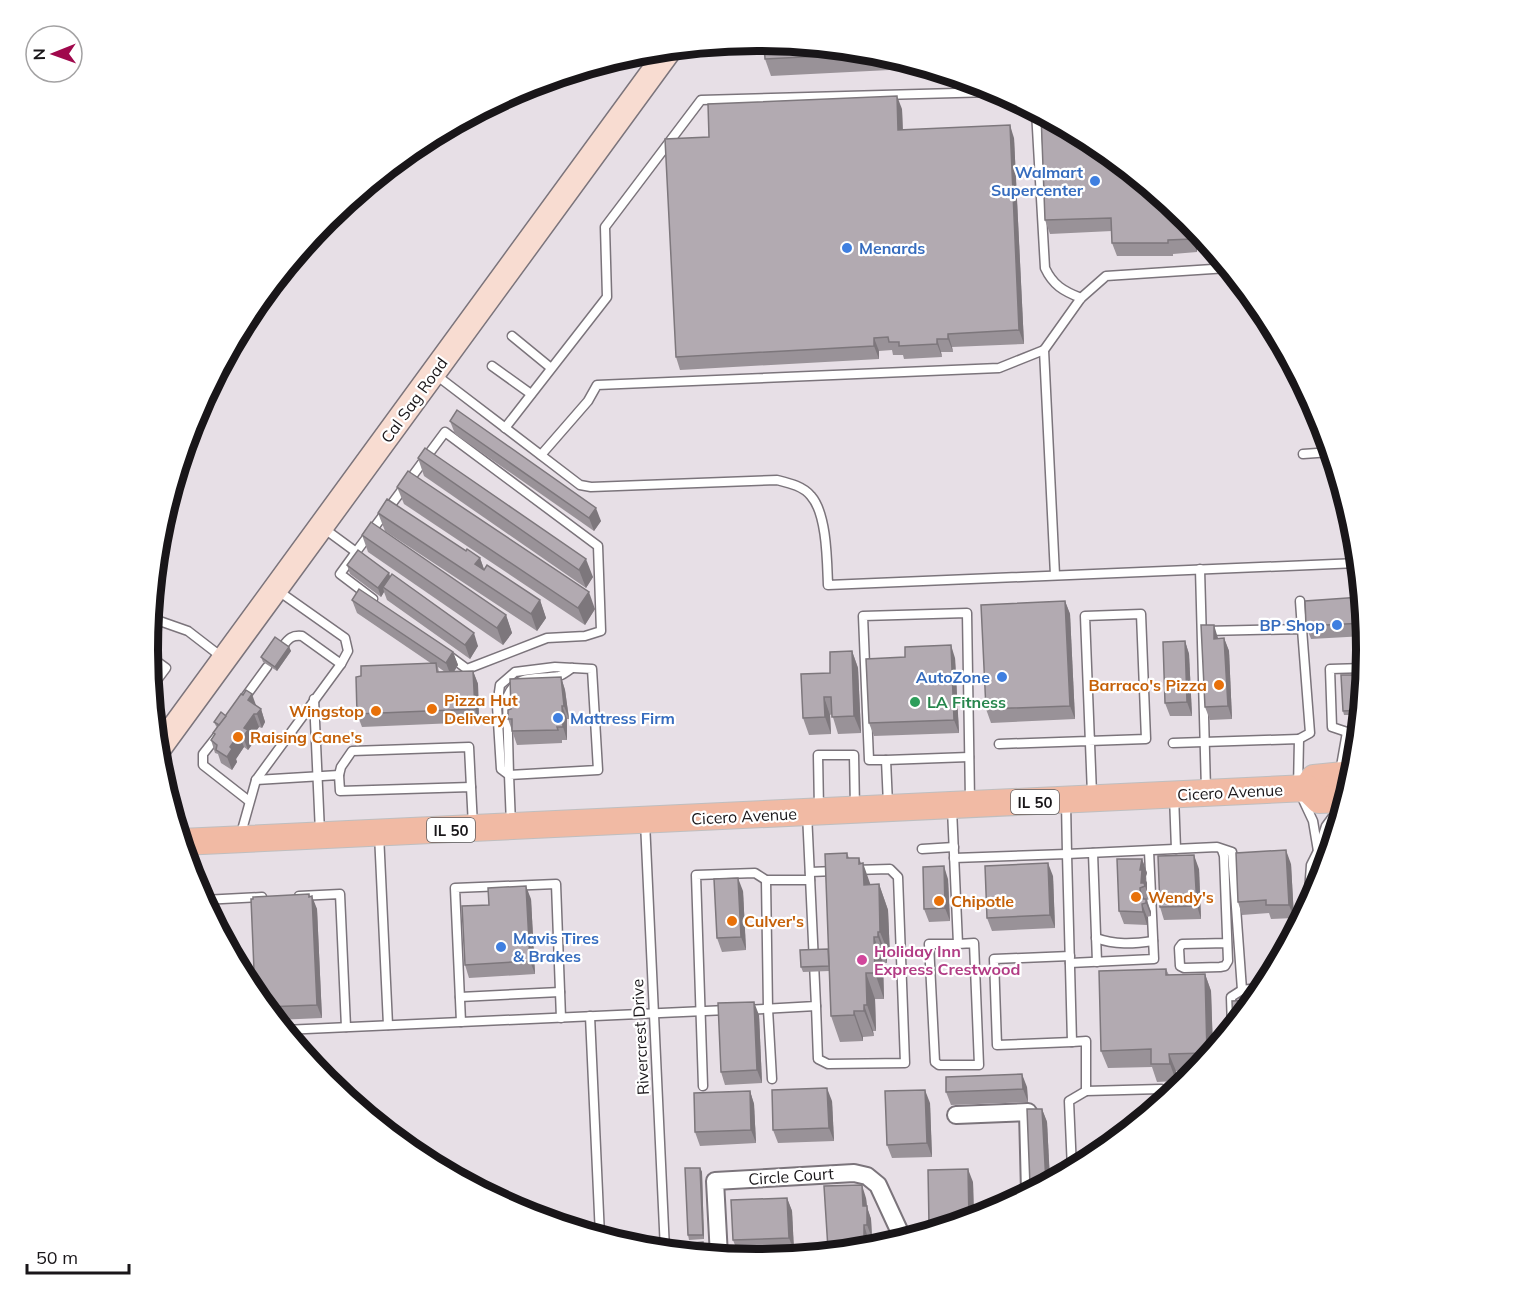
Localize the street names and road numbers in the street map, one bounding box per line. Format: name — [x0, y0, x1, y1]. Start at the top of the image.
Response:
street label: Cal Sag Road — [376, 353, 452, 447]
street label: Cicero Avenue — [1177, 779, 1283, 805]
road number: IL 50 — [1011, 790, 1059, 814]
street label: Cicero Avenue — [691, 803, 797, 829]
road number: IL 50 — [427, 818, 475, 842]
street label: Rivercrest Drive — [627, 978, 653, 1096]
street label: Circle Court — [748, 1163, 835, 1189]

